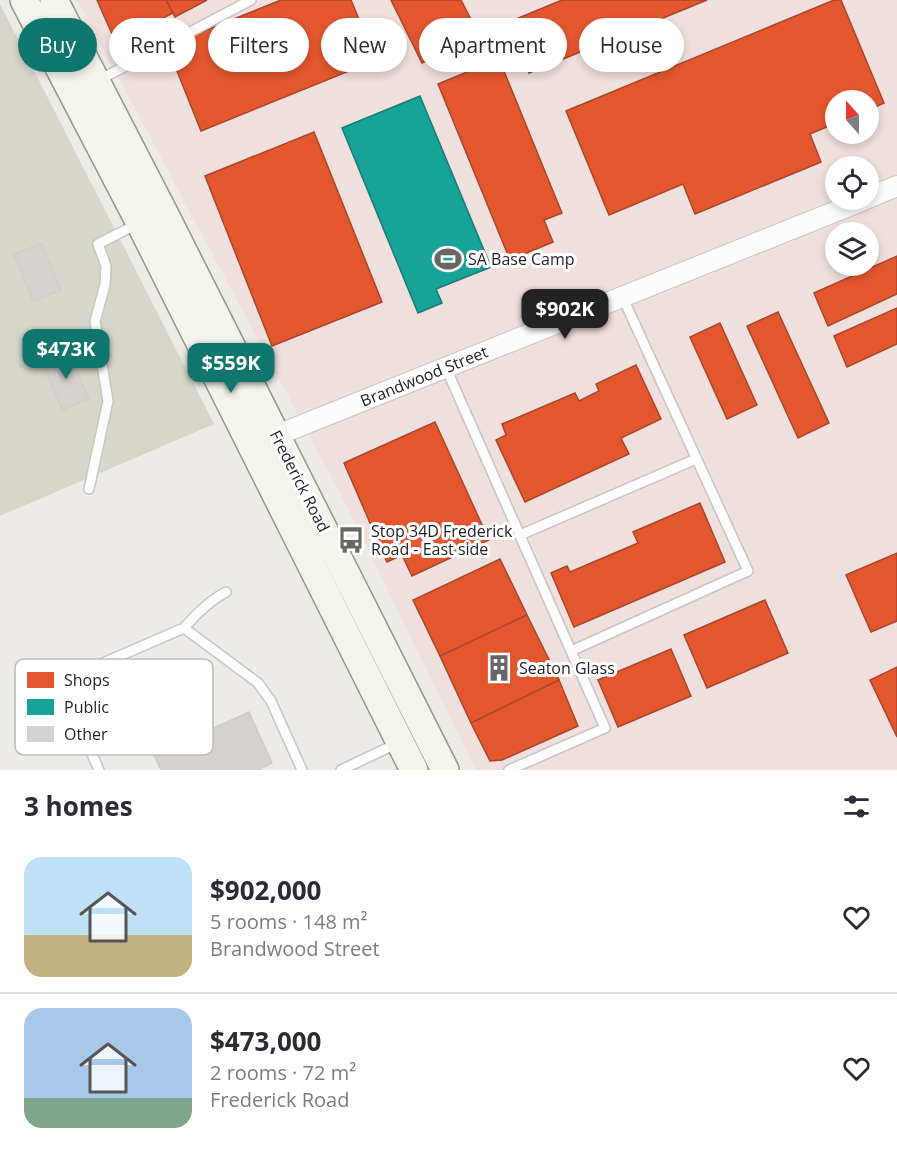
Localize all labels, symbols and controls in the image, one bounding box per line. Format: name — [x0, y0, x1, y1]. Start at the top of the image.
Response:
chip: Buy — [18, 18, 97, 72]
chip: Rent — [109, 18, 196, 72]
chip: Filters — [208, 18, 309, 72]
chip: New — [321, 18, 407, 72]
chip: Apartment — [419, 18, 567, 72]
chip: House — [579, 18, 684, 72]
north arrow — [825, 90, 879, 144]
map controls — [825, 90, 879, 276]
button: locate — [825, 156, 879, 210]
button: layers — [825, 222, 879, 276]
sports icon: SA Base Camp — [433, 244, 463, 274]
place label: SA Base Camp — [468, 248, 575, 270]
pin: $902K — [523, 289, 607, 340]
text: $902K — [535, 295, 595, 322]
pin: $473K — [24, 329, 108, 380]
text: $473K — [36, 335, 96, 362]
street label: Brandwood Street — [357, 340, 491, 412]
pin: $559K — [189, 343, 273, 394]
text: $559K — [201, 349, 261, 376]
street label: Frederick Road — [265, 426, 335, 536]
place label: Stop 34D Frederick Road - East side — [371, 520, 513, 560]
bus stop icon: Stop 34D Frederick Road - East side — [336, 525, 366, 555]
building icon: Seaton Glass — [484, 653, 514, 683]
place label: Seaton Glass — [519, 657, 615, 679]
legend — [15, 659, 213, 755]
text: Shops — [64, 669, 110, 691]
text: Public — [64, 696, 109, 718]
text: Other — [64, 723, 108, 745]
text: 3 homes — [24, 788, 133, 824]
icon: filters — [840, 790, 873, 823]
text: $902,000 — [210, 872, 321, 908]
icon: home — [72, 881, 144, 953]
icon: heart — [840, 901, 873, 934]
text: 5 rooms · 148 m² — [210, 908, 368, 935]
text: Brandwood Street — [210, 935, 380, 962]
text: $473,000 — [210, 1023, 321, 1059]
icon: home — [72, 1032, 144, 1104]
icon: heart — [840, 1052, 873, 1085]
text: 2 rooms · 72 m² — [210, 1059, 356, 1086]
text: Frederick Road — [210, 1086, 349, 1113]

